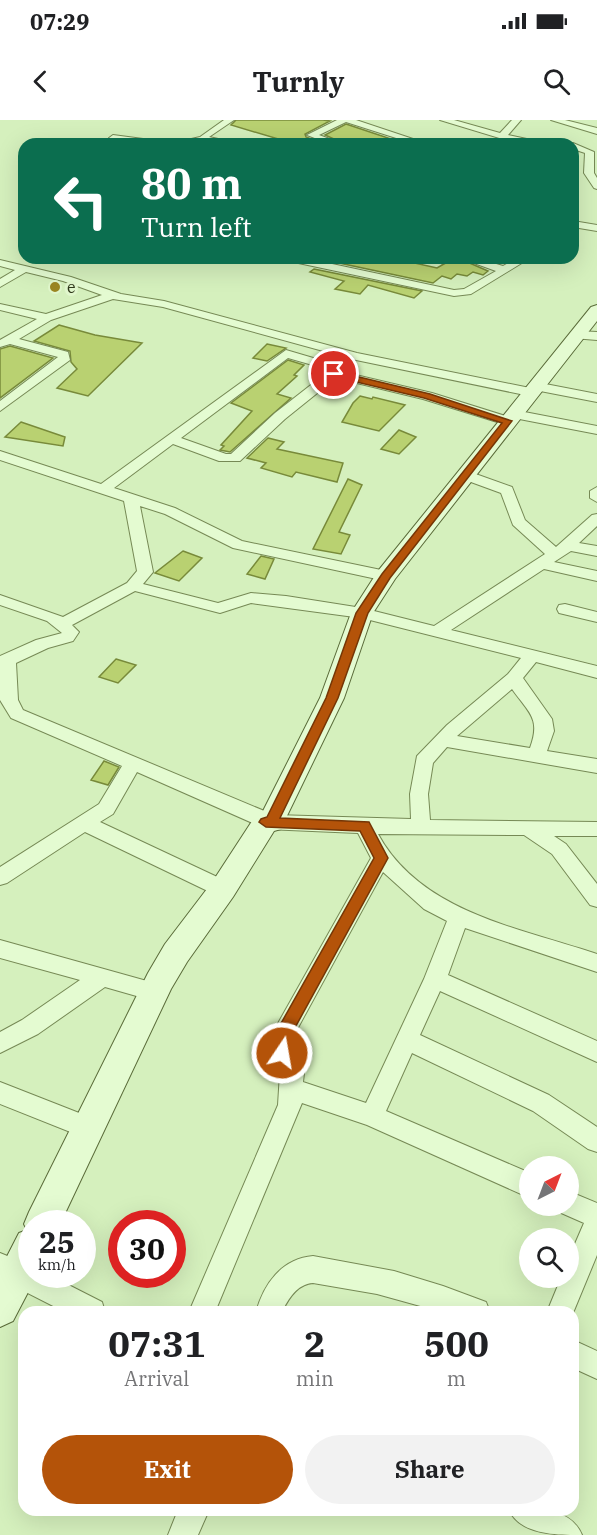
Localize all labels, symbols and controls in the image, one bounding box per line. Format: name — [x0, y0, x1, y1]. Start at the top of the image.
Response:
text: 07:29 — [30, 7, 89, 36]
text: Turnly — [253, 64, 344, 99]
icon: back — [24, 65, 57, 98]
icon: search — [540, 65, 573, 98]
text: 80 m — [141, 156, 242, 211]
icon: left — [42, 162, 120, 240]
text: Turn left — [141, 209, 252, 244]
place label: e — [67, 277, 76, 297]
marker: e — [48, 280, 62, 294]
pin — [308, 348, 359, 399]
icon: arrive — [317, 357, 350, 390]
position arrow — [250, 1021, 314, 1085]
north arrow — [519, 1156, 579, 1216]
map controls — [519, 1156, 579, 1288]
speed limit sign: 30 — [108, 1210, 186, 1288]
text: 25 — [39, 1222, 75, 1261]
button: search — [519, 1228, 579, 1288]
text: km/h — [38, 1255, 76, 1274]
text: 07:31 — [108, 1320, 205, 1367]
text: 2 — [304, 1320, 326, 1367]
text: 500 — [424, 1320, 489, 1367]
text: Arrival — [124, 1365, 189, 1392]
text: min — [296, 1365, 334, 1392]
text: m — [447, 1365, 466, 1392]
button: Exit — [42, 1435, 293, 1504]
button: Share — [305, 1435, 555, 1504]

